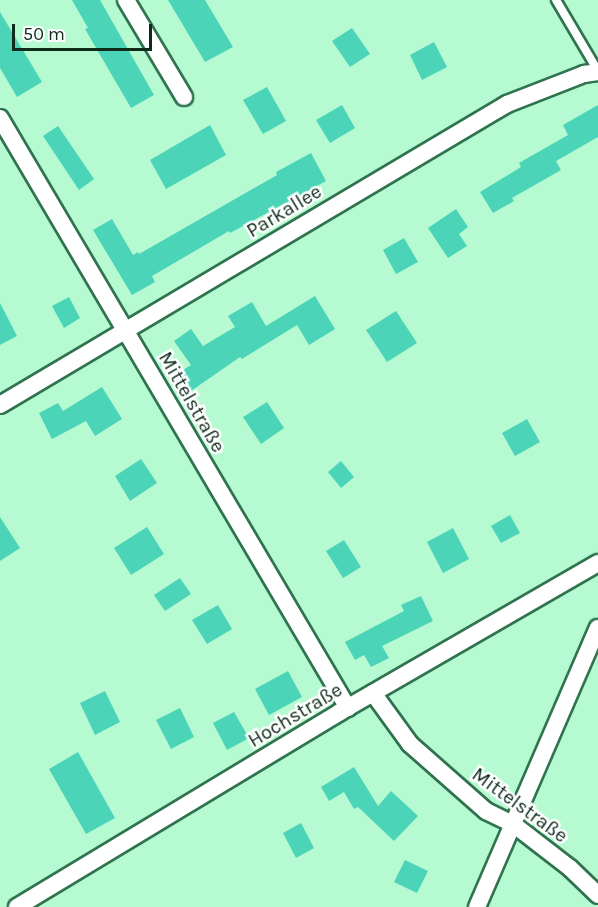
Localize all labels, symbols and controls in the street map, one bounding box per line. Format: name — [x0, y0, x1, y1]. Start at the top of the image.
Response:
scale bar — [15, 12, 154, 50]
text: 50 m — [23, 23, 65, 45]
street label: Parkallee — [242, 179, 326, 243]
street label: Mittelstraße — [153, 347, 231, 457]
street label: Hochstraße — [244, 678, 346, 752]
street label: Mittelstraße — [467, 762, 573, 848]

